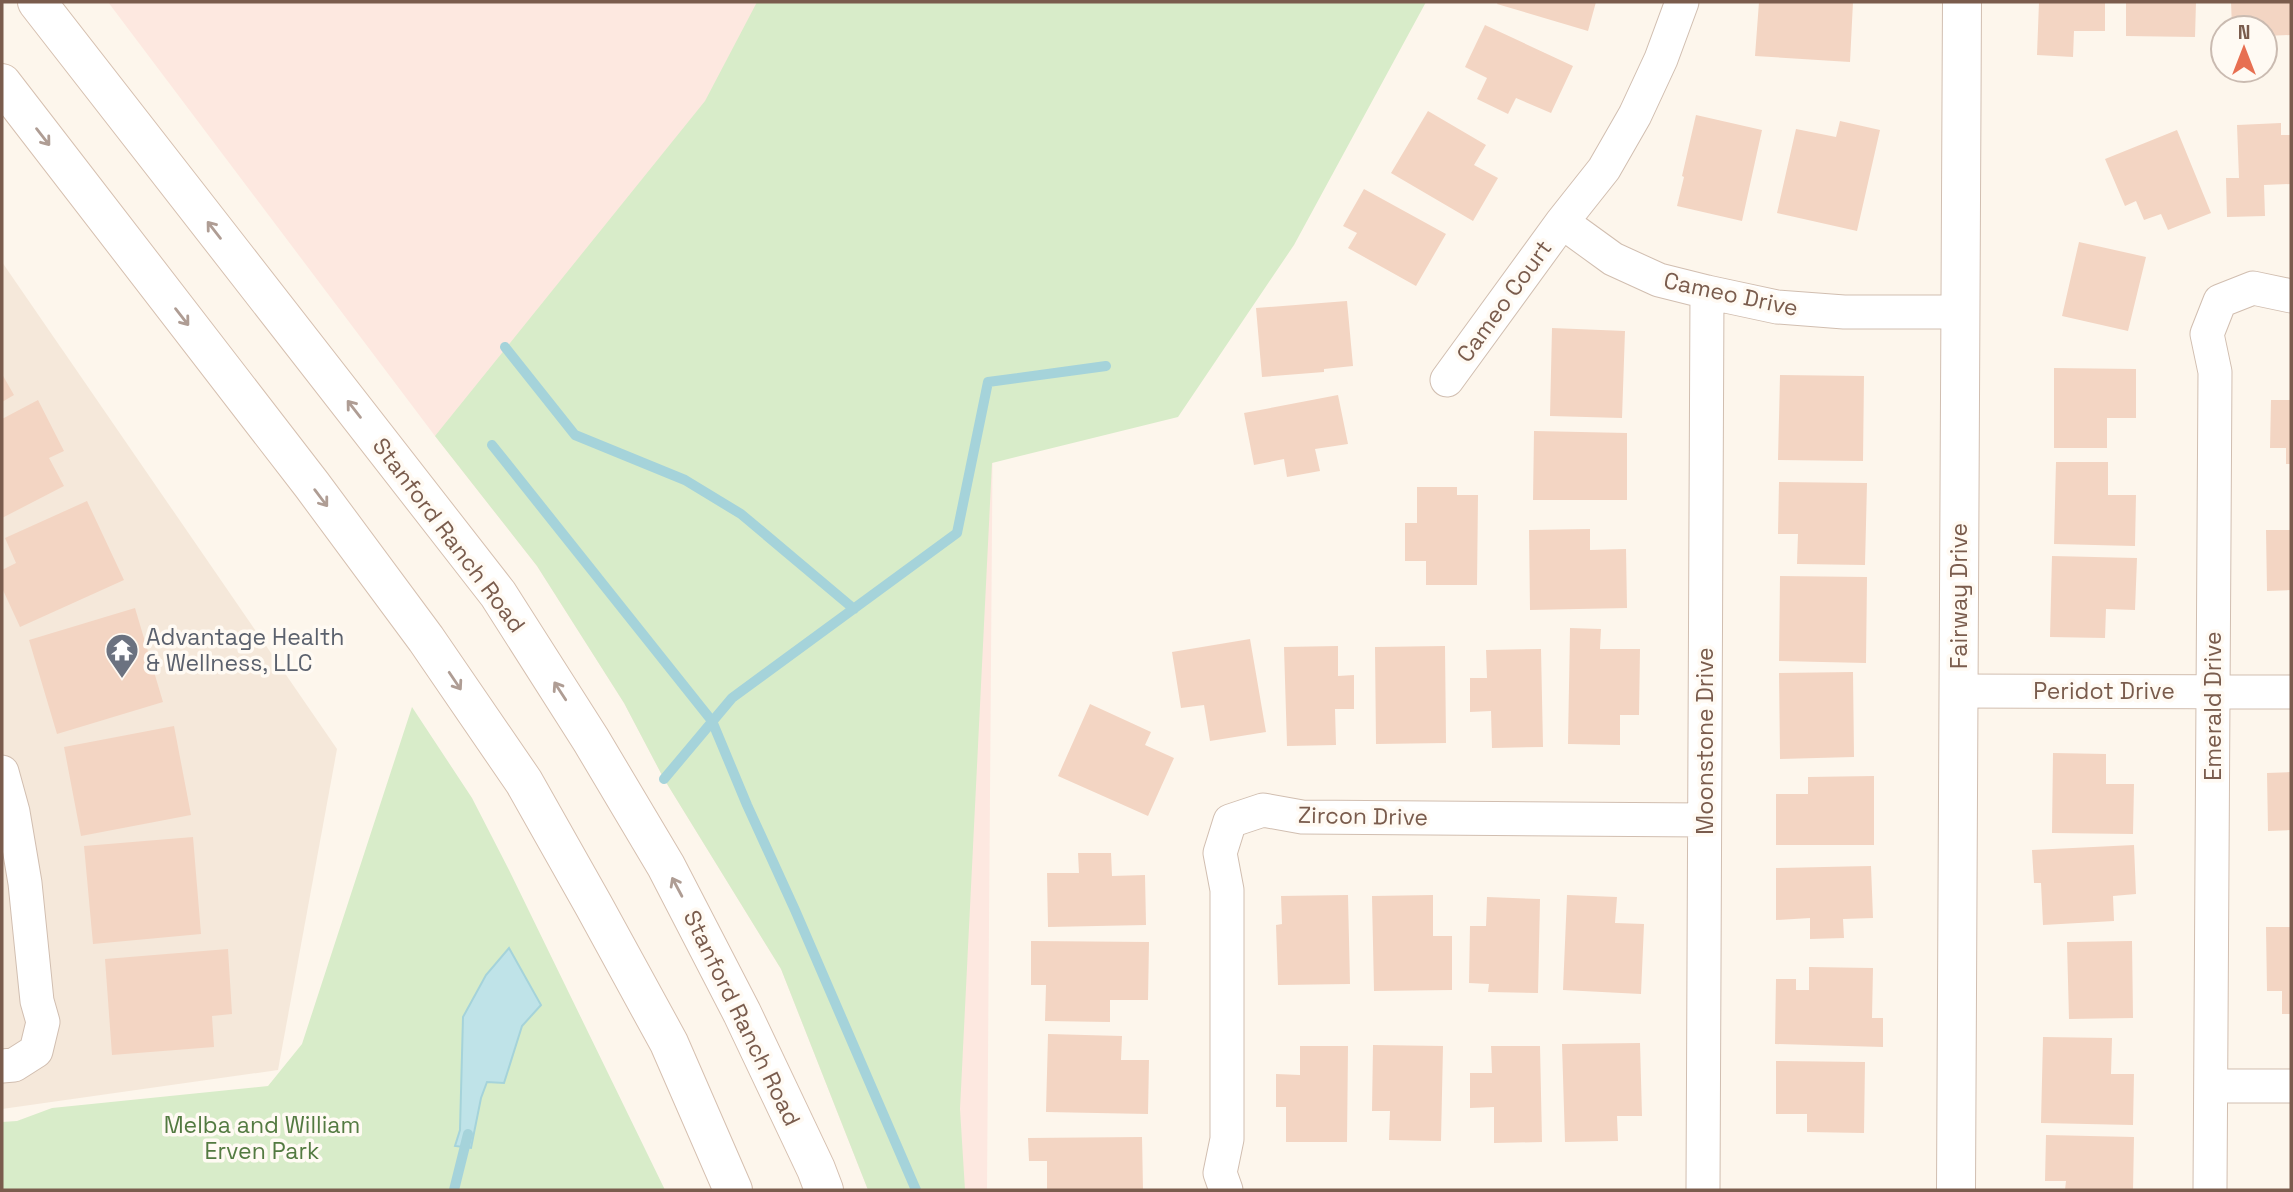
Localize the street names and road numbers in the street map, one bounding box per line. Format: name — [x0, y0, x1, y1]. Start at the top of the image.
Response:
street label: Cameo Court — [1450, 234, 1558, 368]
street label: Cameo Drive — [1661, 265, 1801, 323]
street label: Stanford Ranch Road — [366, 432, 532, 638]
street label: Fairway Drive — [1944, 523, 1974, 669]
street label: Emerald Drive — [2198, 631, 2228, 781]
street label: Moonstone Drive — [1690, 647, 1720, 835]
street label: Peridot Drive — [2033, 676, 2175, 706]
street label: Zircon Drive — [1298, 800, 1428, 832]
street label: Stanford Ranch Road — [677, 905, 807, 1131]

